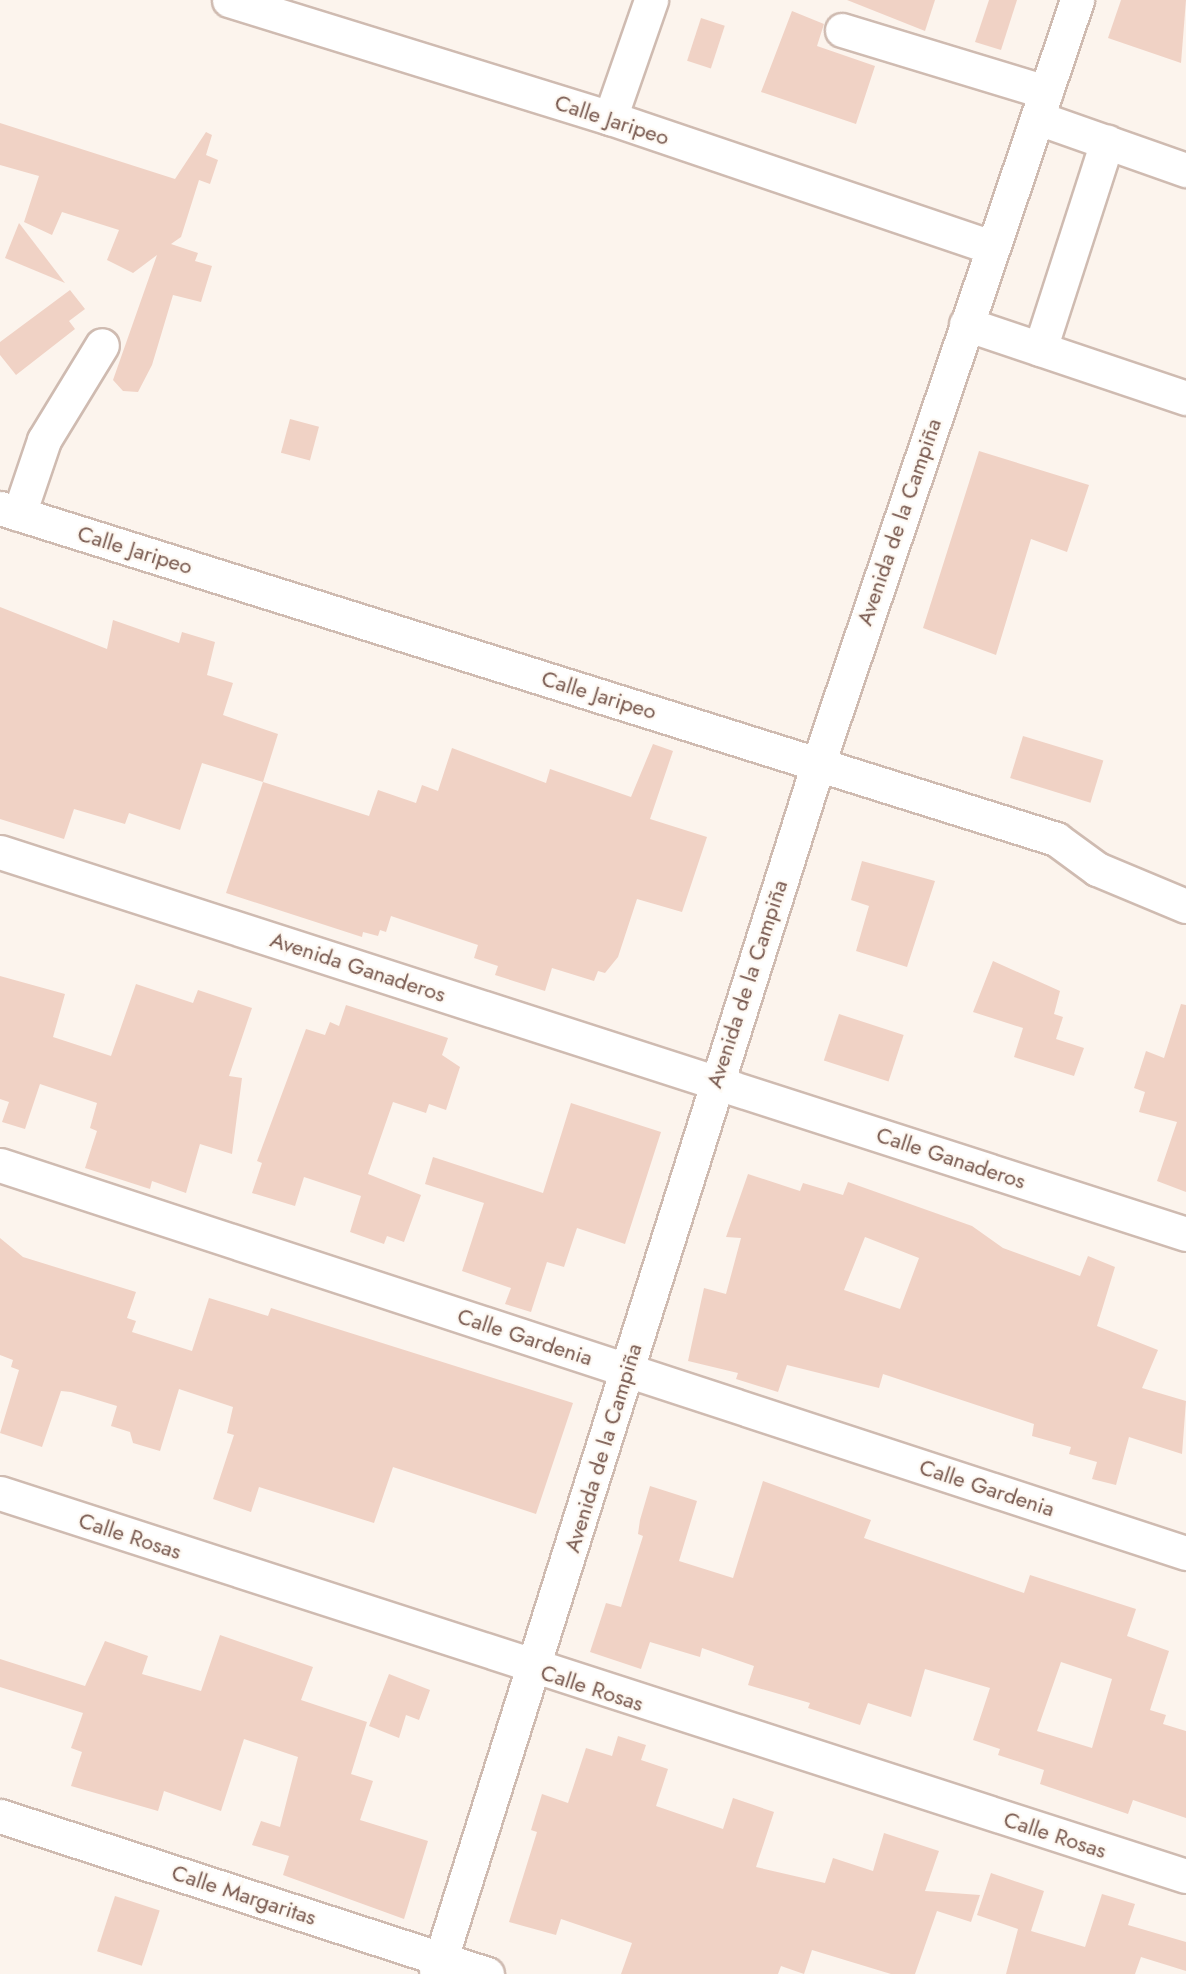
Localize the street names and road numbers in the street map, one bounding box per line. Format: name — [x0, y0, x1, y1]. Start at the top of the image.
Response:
street label: Calle Jaripeo — [551, 89, 673, 151]
street label: Avenida de la Campiña — [851, 415, 947, 629]
street label: Calle Jaripeo — [74, 520, 196, 580]
street label: Calle Jaripeo — [538, 665, 660, 725]
street label: Avenida de la Campiña — [701, 877, 793, 1091]
street label: Avenida Ganaderos — [267, 926, 449, 1008]
street label: Calle Ganaderos — [873, 1121, 1029, 1195]
street label: Calle Gardenia — [454, 1303, 596, 1371]
street label: Avenida de la Campiña — [559, 1340, 647, 1556]
street label: Calle Gardenia — [916, 1454, 1058, 1522]
street label: Calle Rosas — [75, 1507, 185, 1565]
street label: Calle Rosas — [537, 1659, 647, 1717]
street label: Calle Rosas — [1000, 1806, 1110, 1864]
street label: Calle Margaritas — [168, 1859, 320, 1931]

